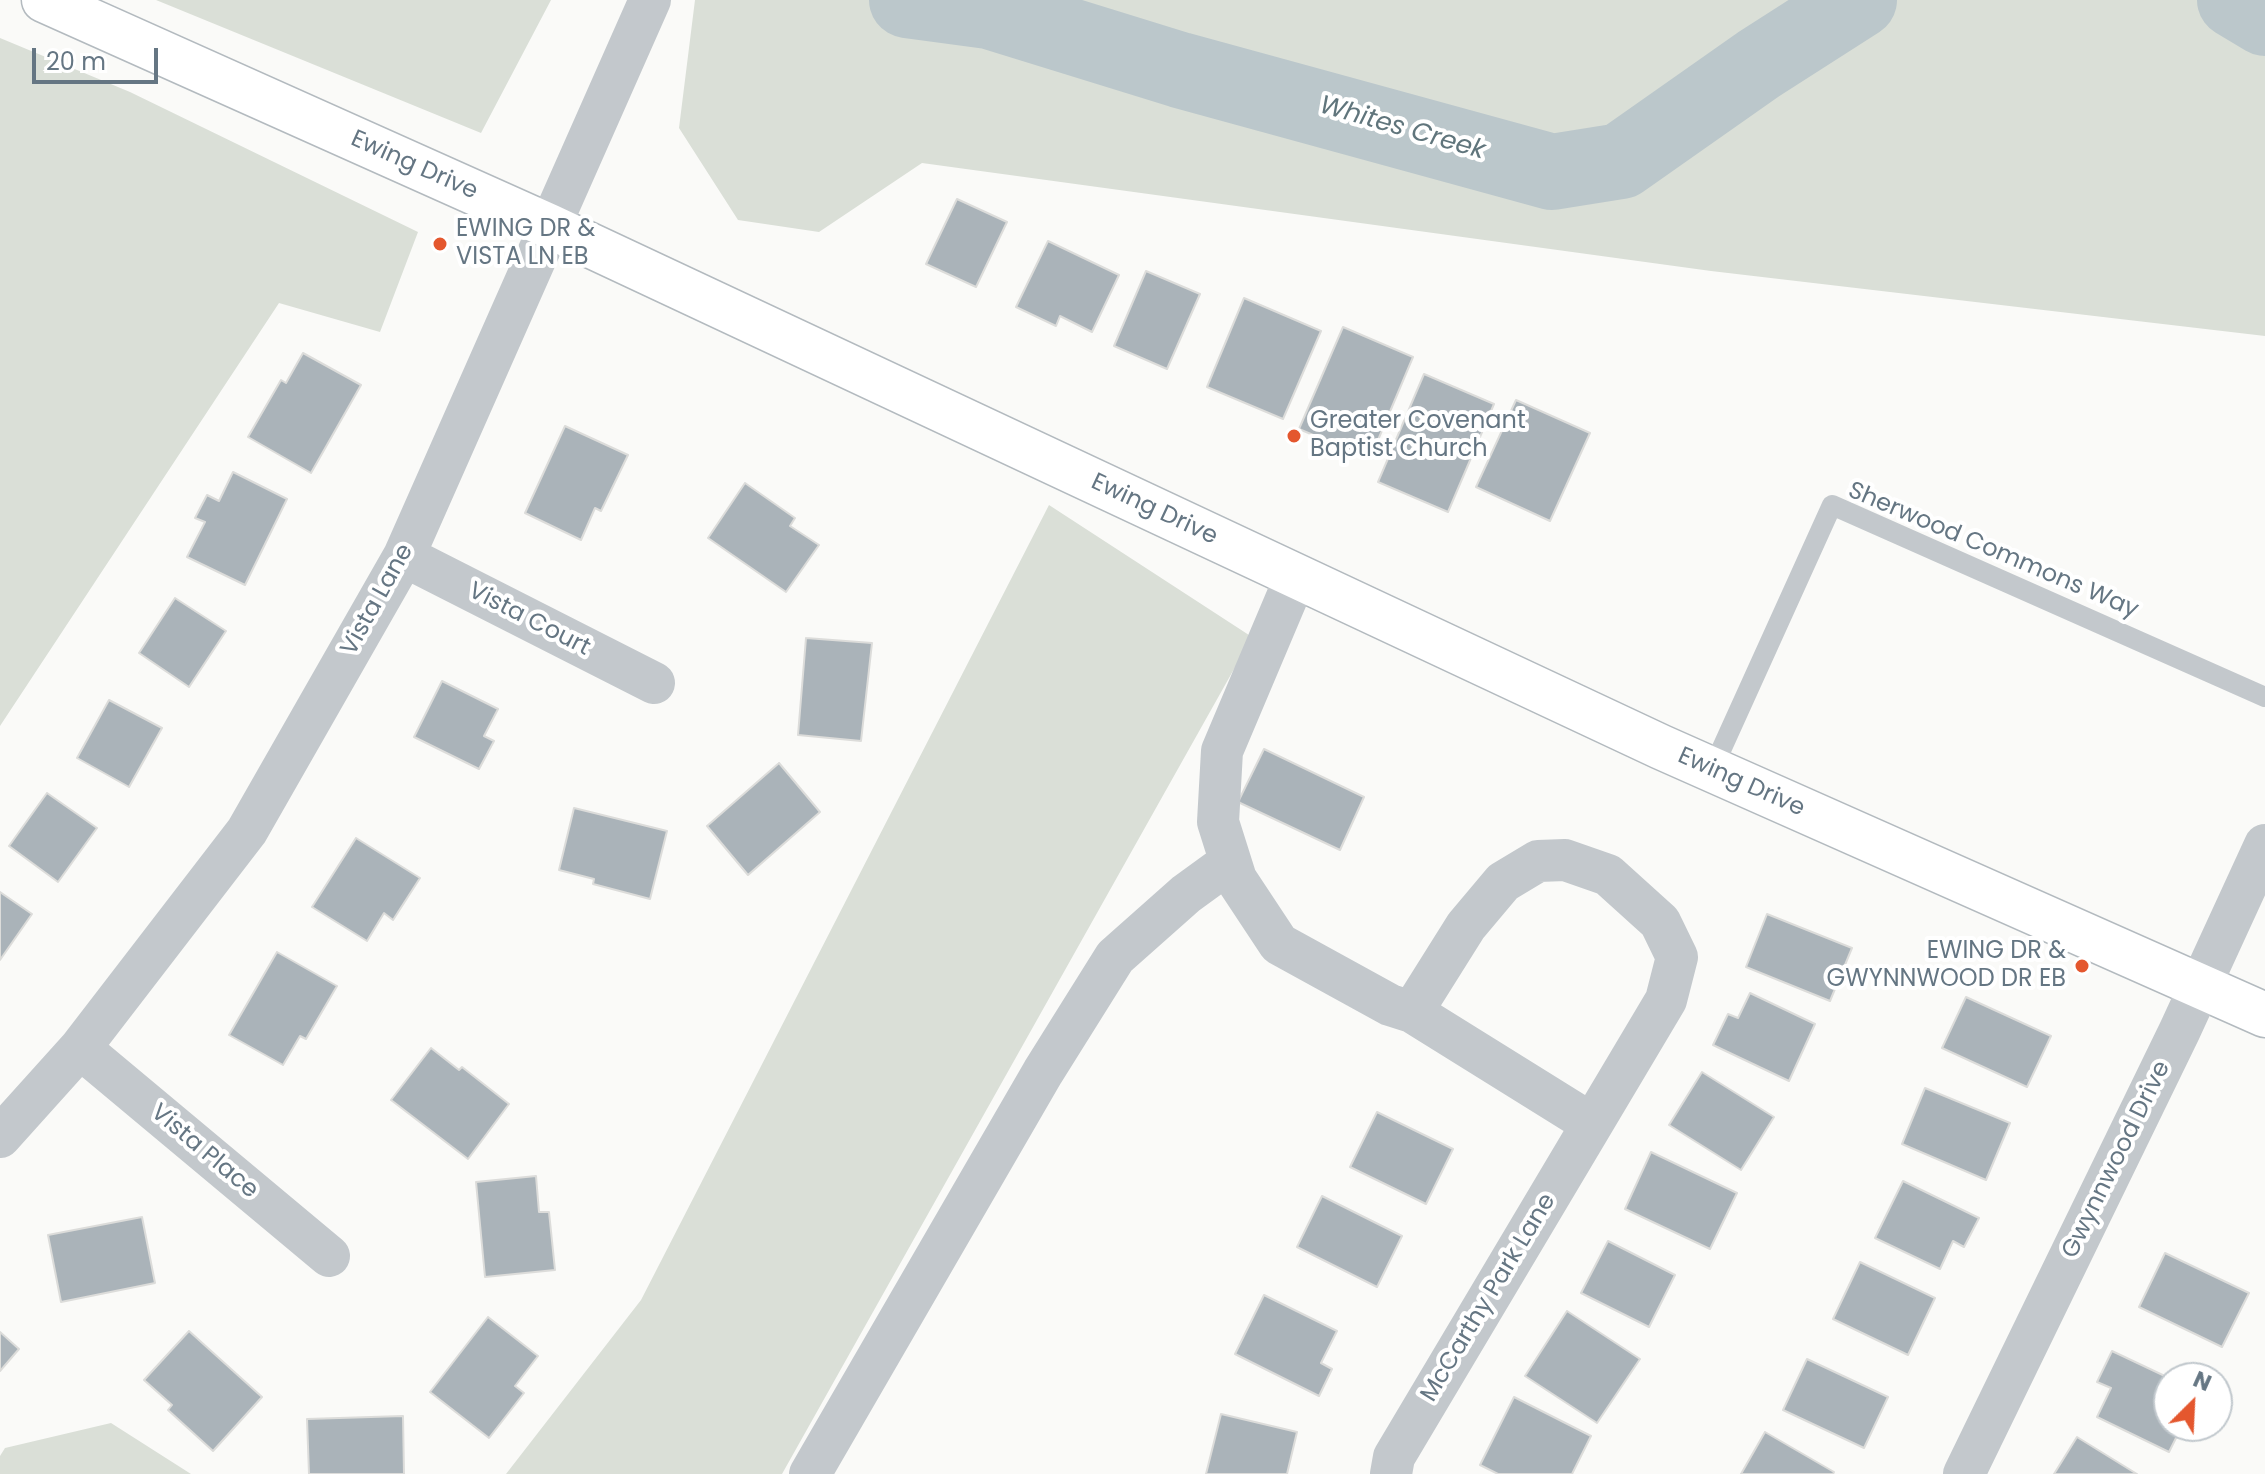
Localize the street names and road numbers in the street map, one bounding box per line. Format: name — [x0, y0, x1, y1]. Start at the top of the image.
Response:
street label: Ewing Drive — [346, 125, 482, 207]
street label: Ewing Drive — [1086, 468, 1222, 552]
street label: Sherwood Commons Way — [1844, 477, 2142, 625]
street label: Vista Lane — [336, 539, 420, 661]
street label: Vista Court — [463, 577, 595, 663]
street label: Ewing Drive — [1673, 742, 1809, 824]
street label: Gwynnwood Drive — [2057, 1057, 2177, 1263]
street label: Vista Place — [144, 1099, 264, 1205]
street label: McCarthy Park Lane — [1415, 1189, 1563, 1407]

